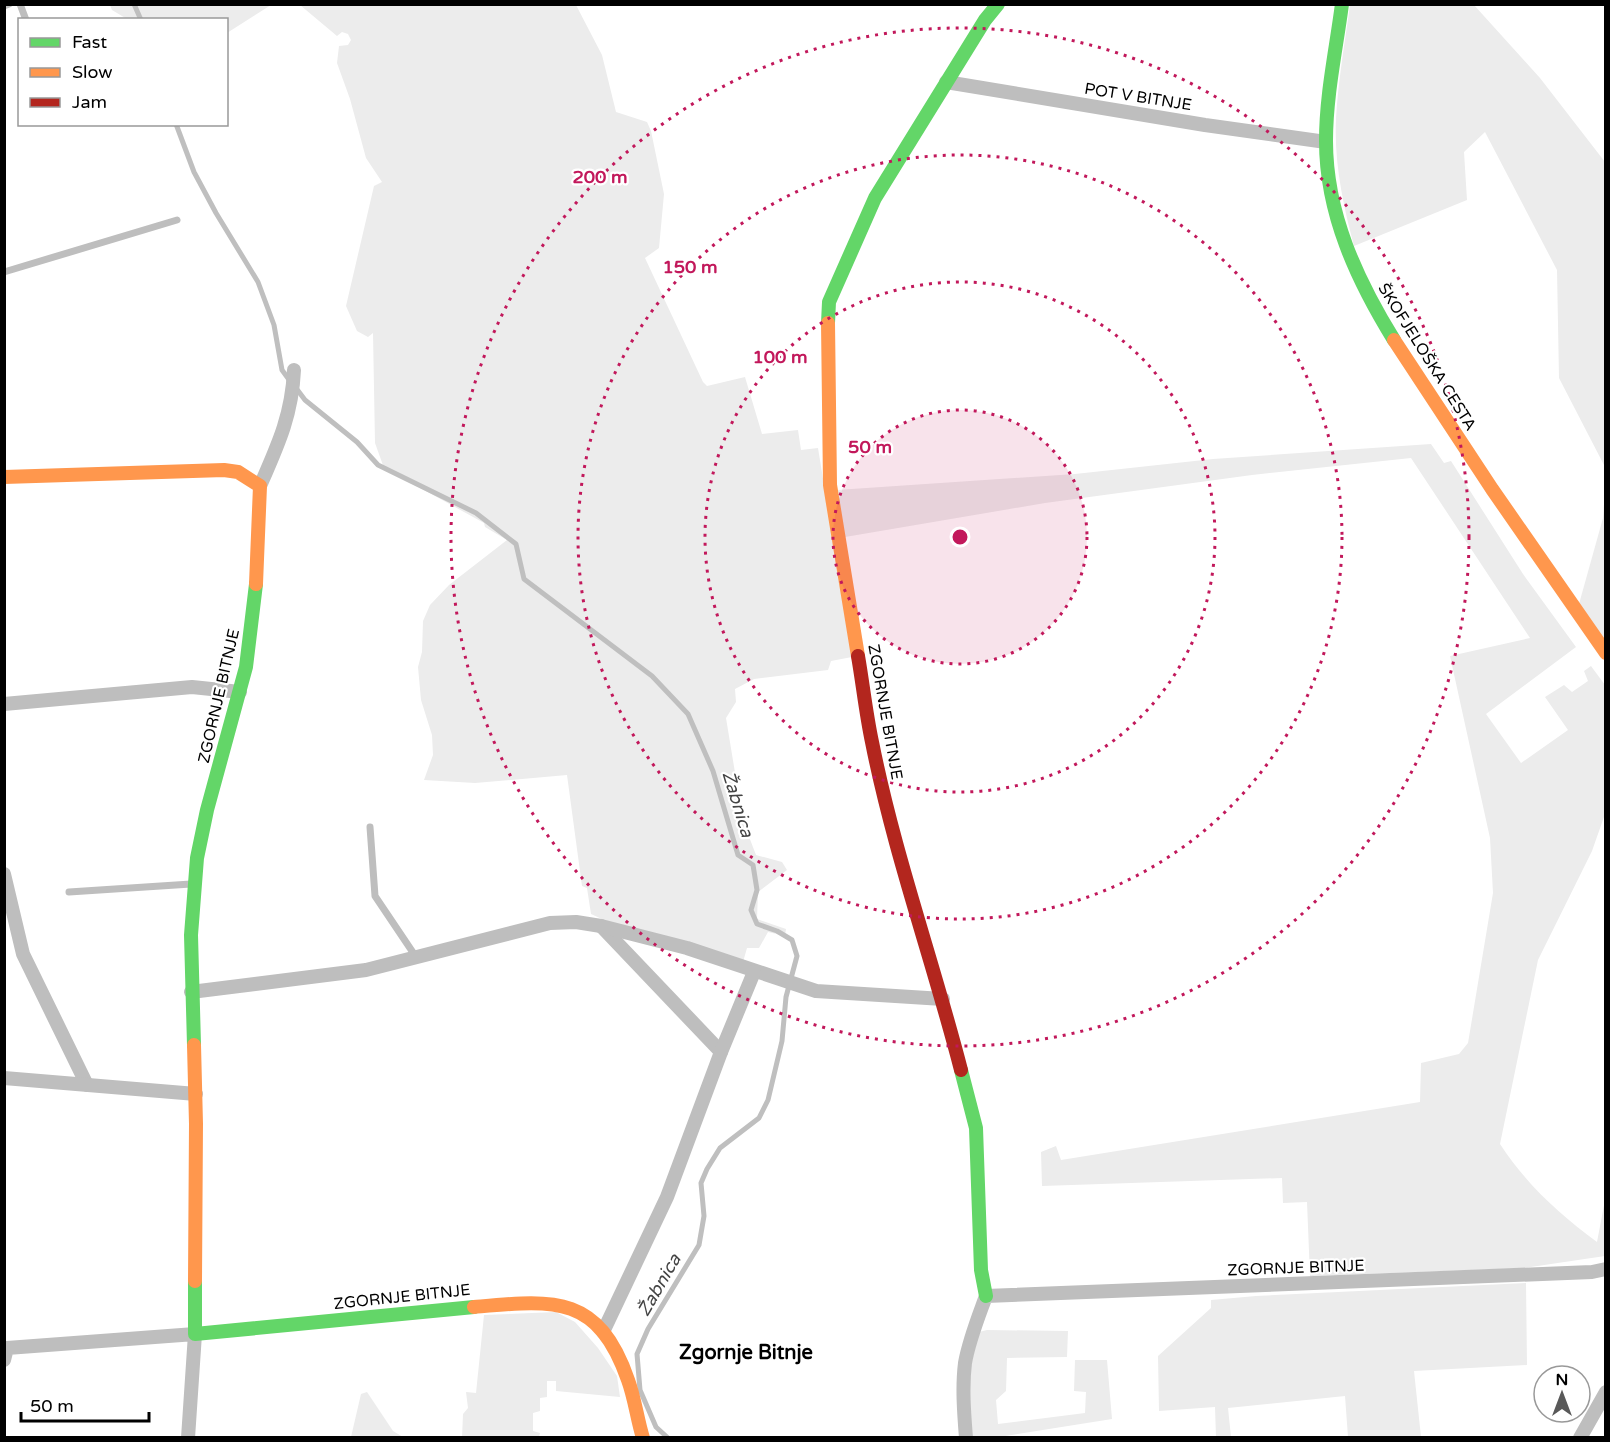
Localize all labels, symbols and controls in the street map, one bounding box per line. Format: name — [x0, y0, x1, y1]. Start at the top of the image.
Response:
legend — [18, 18, 228, 126]
text: Fast — [72, 31, 107, 53]
text: Slow — [72, 61, 113, 83]
street label: POT V BITNJE — [1083, 79, 1193, 115]
text: Jam — [72, 91, 107, 113]
text: 200 m — [572, 166, 628, 188]
text: 150 m — [662, 256, 718, 278]
street label: ŠKOFJELOŠKA CESTA — [1373, 279, 1481, 435]
text: 100 m — [752, 346, 808, 368]
text: 50 m — [848, 436, 892, 458]
centre of rings — [950, 527, 970, 547]
street label: ZGORNJE BITNJE — [194, 627, 244, 765]
street label: ZGORNJE BITNJE — [863, 643, 907, 781]
water label: Žabnica — [718, 768, 759, 841]
water label: Žabnica — [632, 1249, 686, 1320]
street label: ZGORNJE BITNJE — [1227, 1256, 1365, 1280]
street label: ZGORNJE BITNJE — [333, 1280, 471, 1314]
district label: Zgornje Bitnje — [679, 1341, 813, 1365]
north arrow — [1532, 1364, 1592, 1424]
text: N — [1556, 1370, 1568, 1390]
scale bar — [21, 1385, 148, 1423]
text: 50 m — [30, 1395, 74, 1417]

